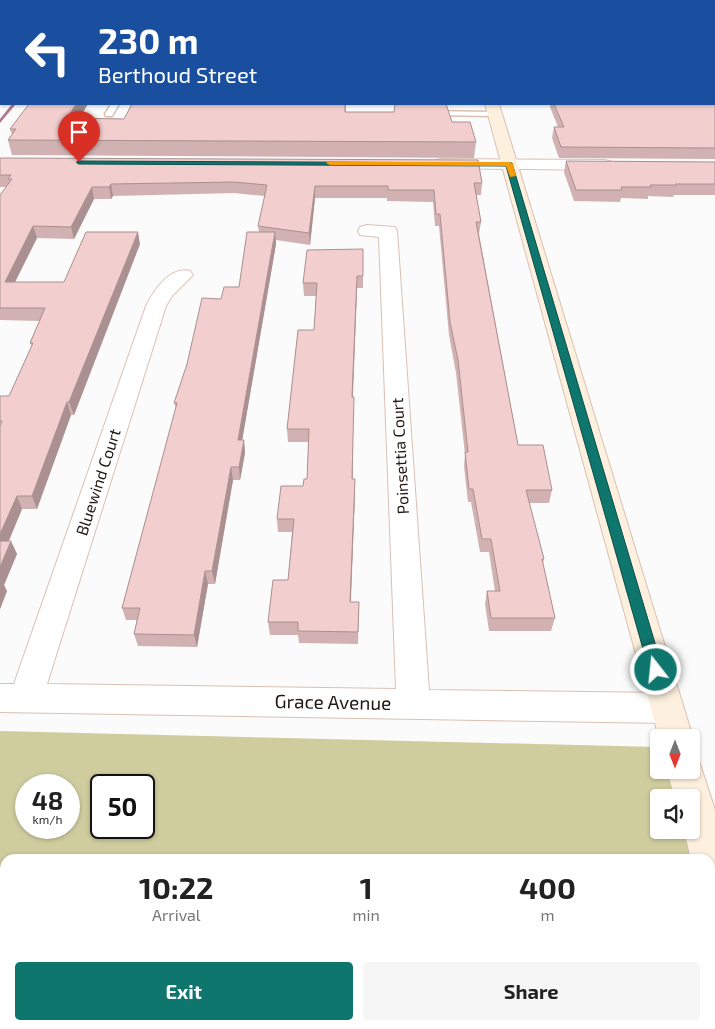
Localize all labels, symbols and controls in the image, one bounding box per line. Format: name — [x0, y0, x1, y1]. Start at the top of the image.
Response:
text: 230 m — [98, 19, 199, 61]
icon: left — [15, 20, 80, 85]
text: Berthoud Street — [98, 61, 257, 87]
pin — [58, 111, 100, 162]
icon: arrive — [65, 118, 93, 146]
street label: Poinsettia Court — [387, 397, 412, 515]
street label: Bluewind Court — [71, 426, 124, 538]
position arrow — [629, 643, 681, 695]
street label: Grace Avenue — [274, 689, 392, 714]
north arrow — [650, 729, 700, 779]
map controls — [650, 729, 700, 839]
speed limit sign: 50 — [90, 774, 155, 839]
text: 48 — [32, 785, 63, 815]
button: sound — [650, 789, 700, 839]
text: km/h — [33, 812, 62, 826]
text: 10:22 — [139, 869, 214, 905]
text: 1 — [360, 869, 373, 905]
text: 400 — [519, 869, 576, 905]
text: Arrival — [152, 905, 201, 924]
text: min — [353, 905, 380, 924]
text: m — [540, 905, 554, 924]
button: Exit — [15, 962, 353, 1020]
button: Share — [363, 962, 700, 1020]

